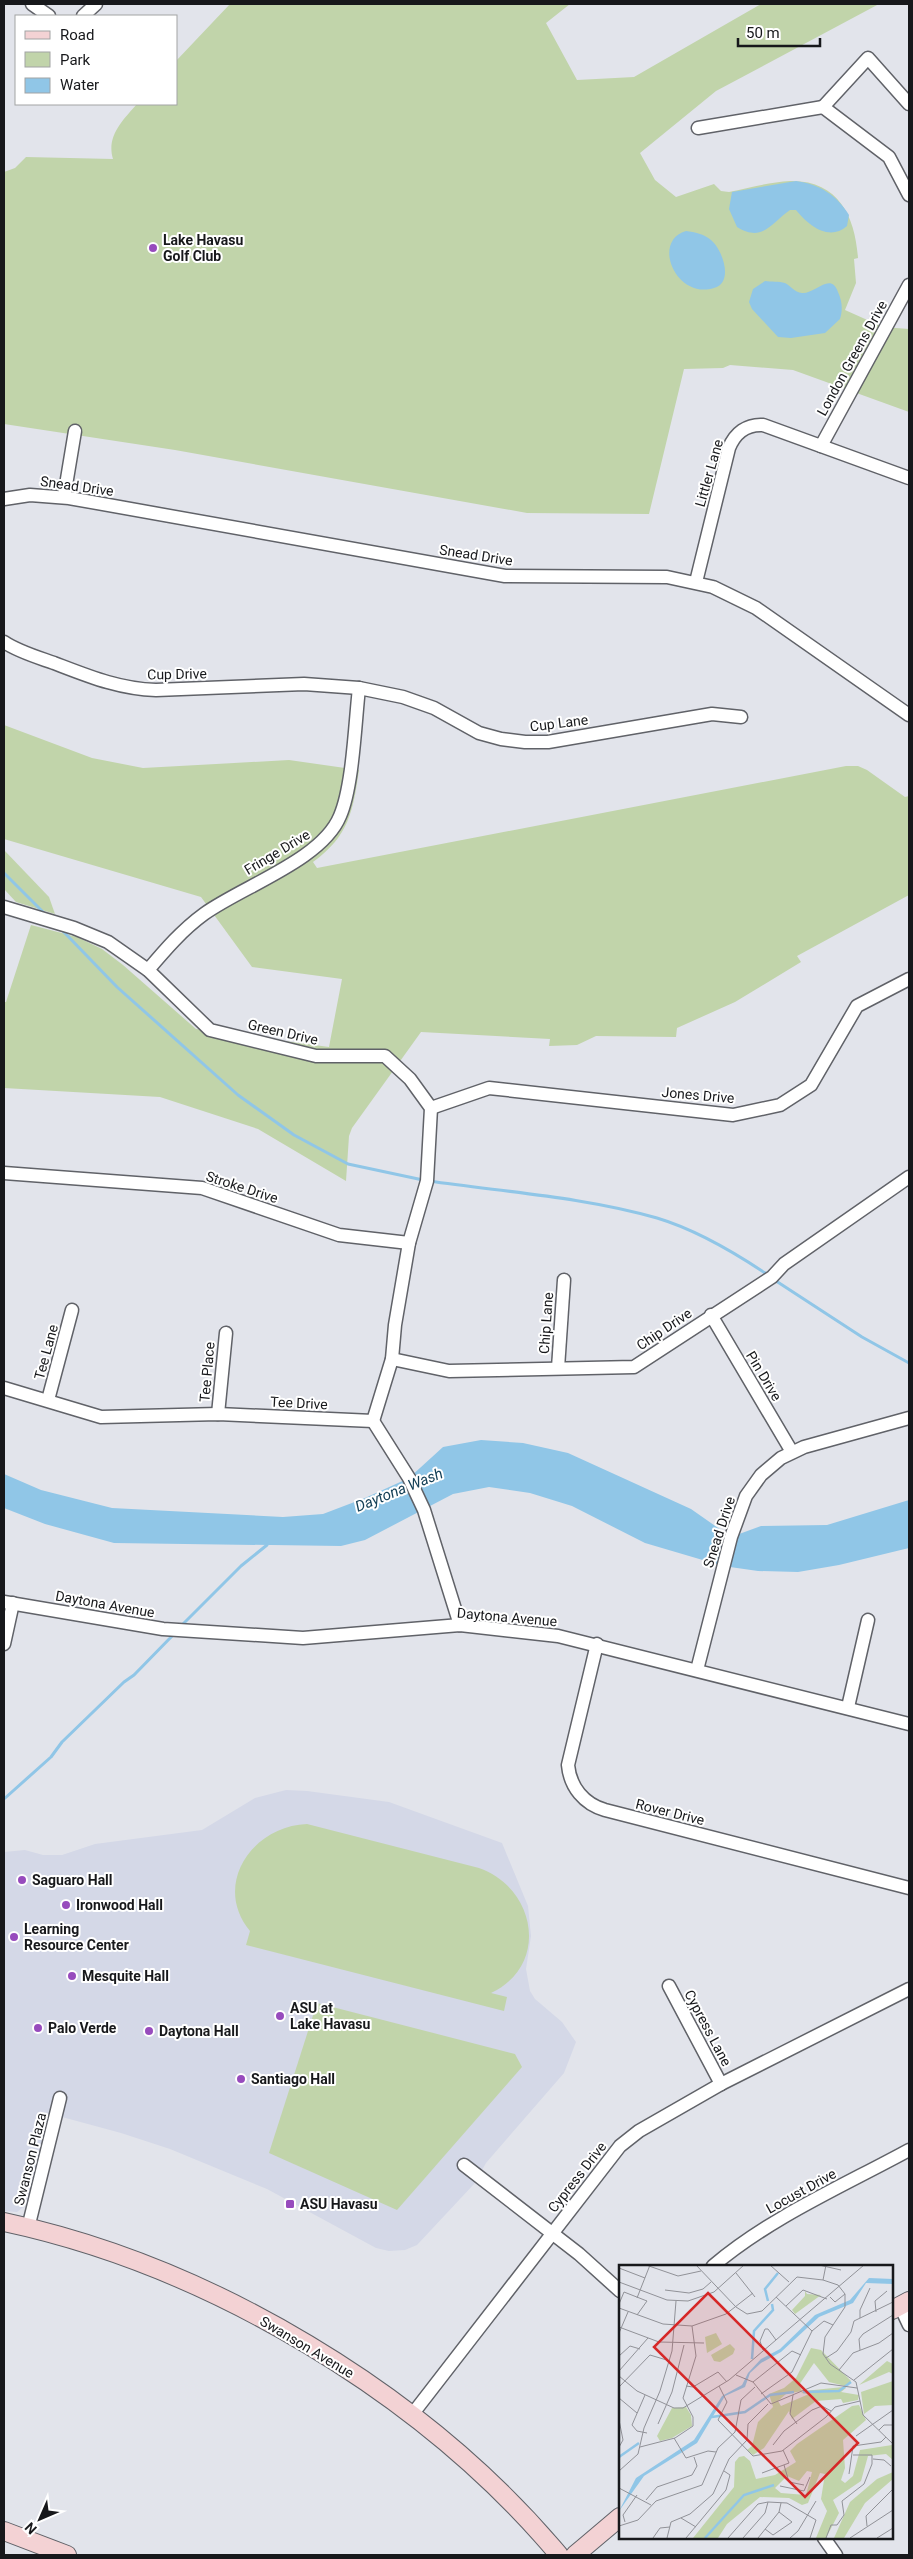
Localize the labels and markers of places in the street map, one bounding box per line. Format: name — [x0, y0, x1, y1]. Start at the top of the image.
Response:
place label: Lake Havasu Golf Club — [163, 232, 243, 264]
marker: Lake Havasu Golf Club — [147, 242, 159, 254]
place label: Saguaro Hall — [32, 1872, 113, 1888]
marker: Saguaro Hall — [16, 1874, 28, 1886]
place label: Ironwood Hall — [76, 1897, 163, 1913]
marker: Ironwood Hall — [60, 1899, 72, 1911]
place label: Learning Resource Center — [24, 1921, 129, 1953]
marker: Learning Resource Center — [8, 1931, 20, 1943]
place label: Mesquite Hall — [82, 1968, 169, 1984]
marker: Mesquite Hall — [66, 1970, 78, 1982]
place label: ASU at Lake Havasu — [290, 2000, 370, 2032]
marker: ASU at Lake Havasu — [274, 2010, 286, 2022]
place label: Palo Verde — [48, 2020, 117, 2036]
marker: Palo Verde — [32, 2022, 44, 2034]
place label: Daytona Hall — [159, 2023, 239, 2039]
marker: Daytona Hall — [143, 2025, 155, 2037]
place label: Santiago Hall — [251, 2071, 335, 2087]
marker: Santiago Hall — [235, 2073, 247, 2085]
place label: ASU Havasu — [300, 2196, 378, 2212]
marker: ASU Havasu — [284, 2198, 296, 2210]

